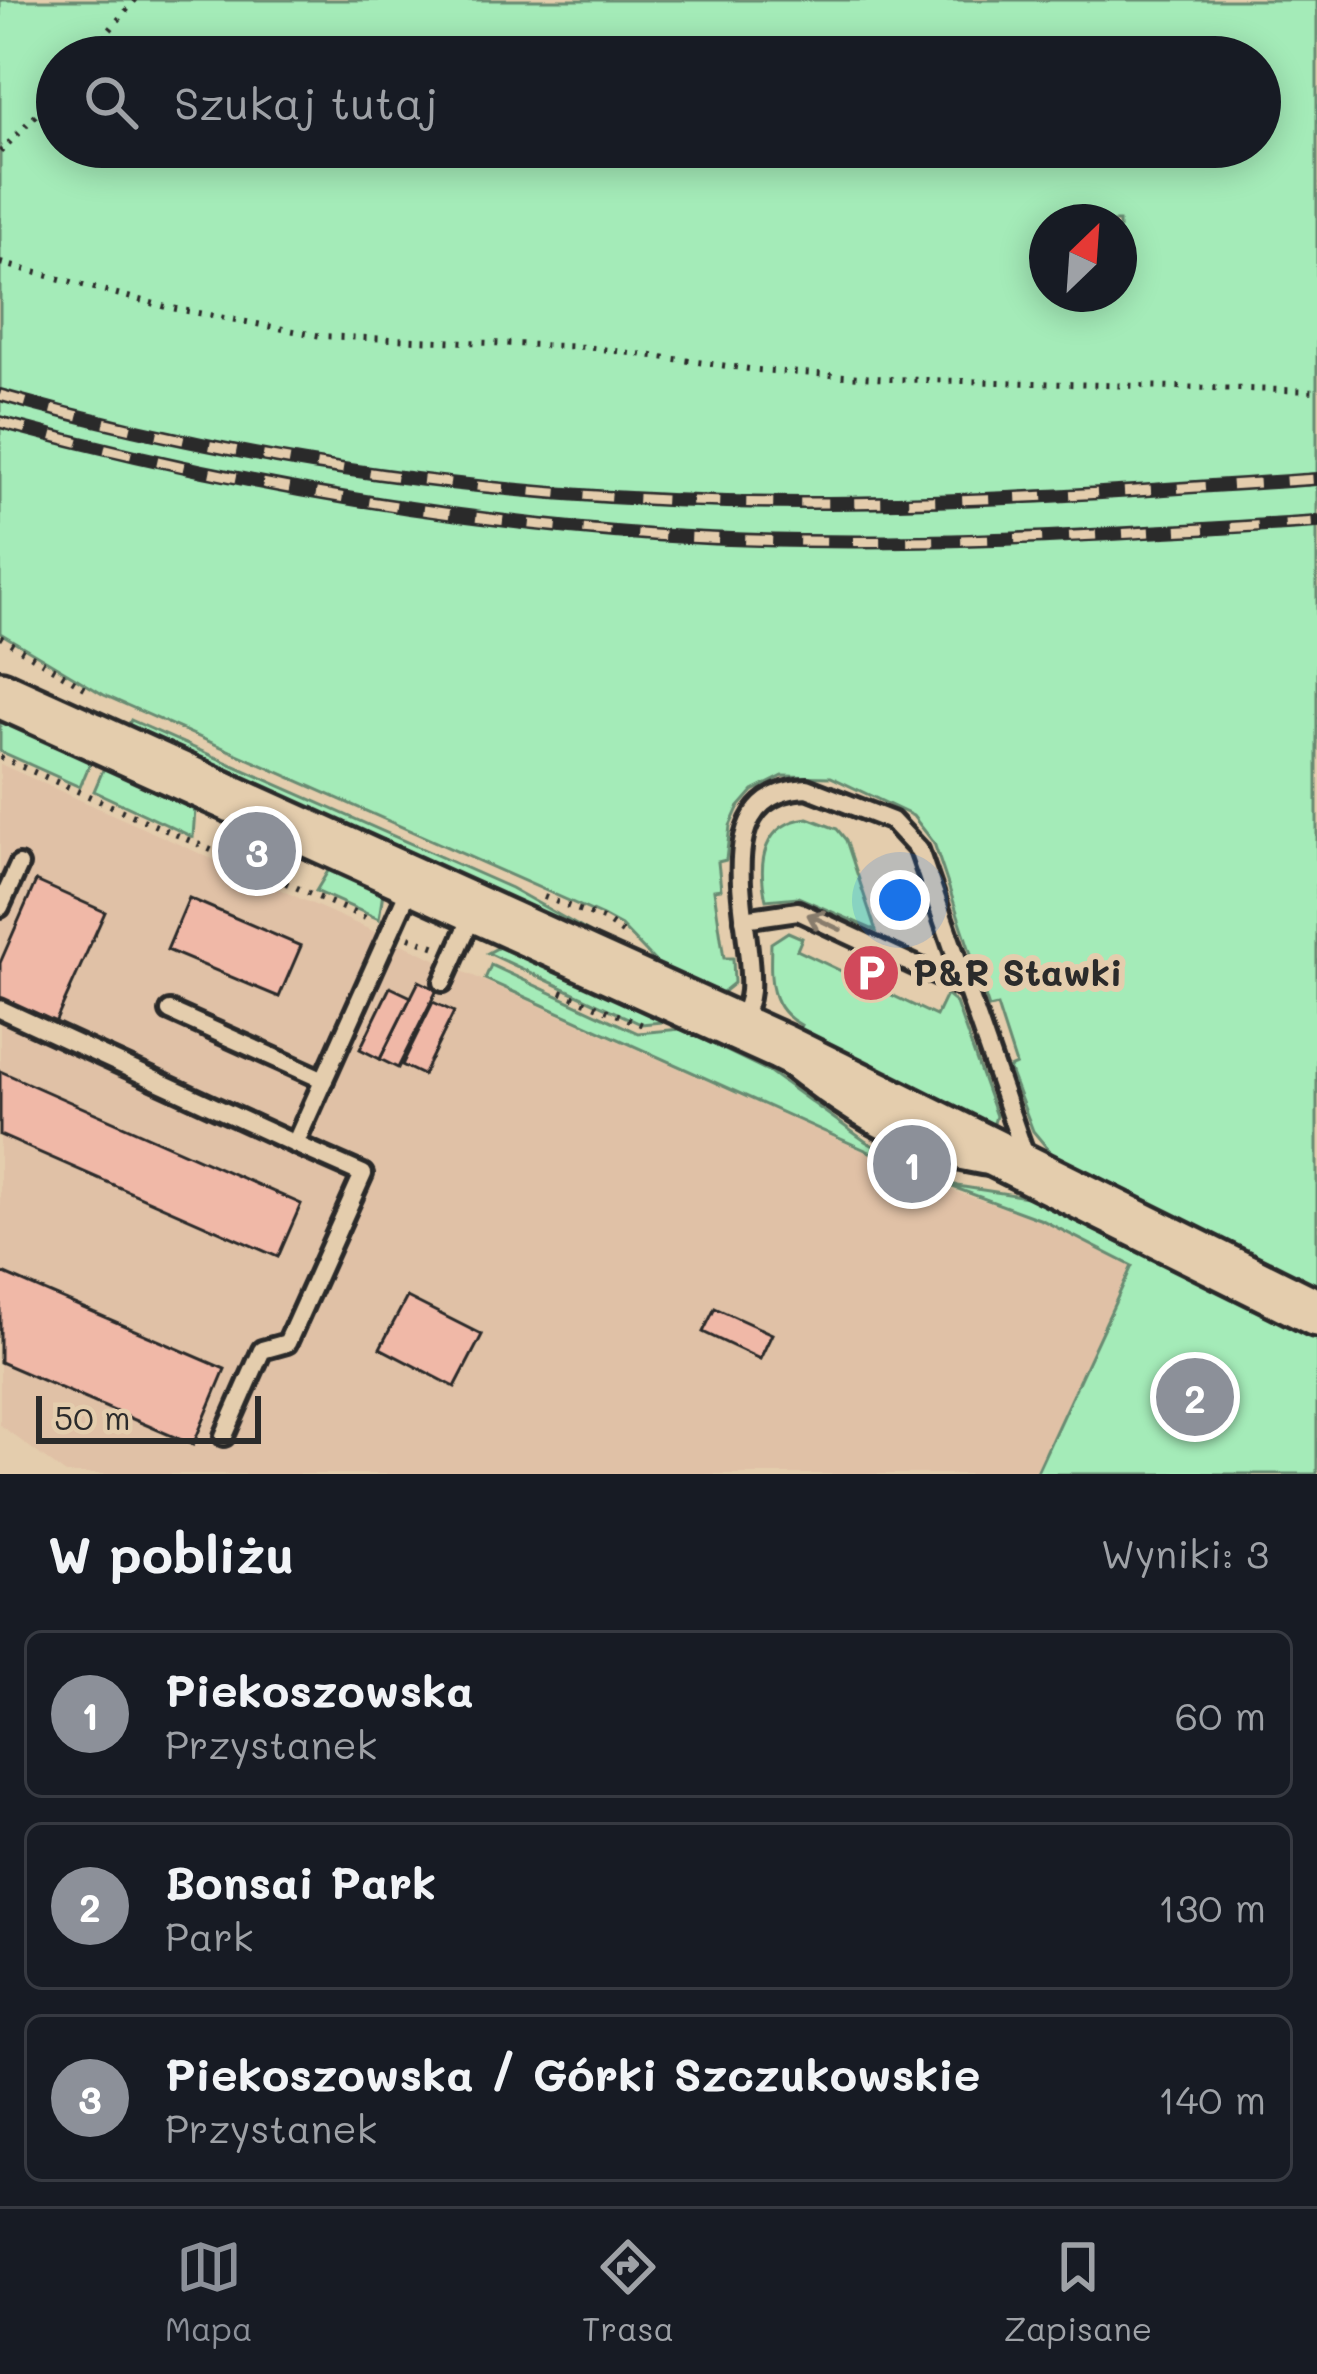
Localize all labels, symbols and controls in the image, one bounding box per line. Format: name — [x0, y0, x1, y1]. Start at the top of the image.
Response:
search box — [36, 36, 1281, 168]
icon: search — [78, 69, 144, 135]
text: Szukaj tutaj — [174, 73, 438, 131]
north arrow — [1029, 204, 1137, 312]
pin: 3 — [218, 806, 296, 896]
your location — [870, 870, 930, 930]
one-way arrow — [807, 910, 843, 932]
parking icon: P&R Stawki — [840, 942, 902, 1004]
place label: P&R Stawki — [913, 948, 1122, 995]
pin: 1 — [873, 1119, 951, 1209]
pin: 2 — [1156, 1352, 1234, 1442]
scale bar — [36, 1390, 261, 1443]
text: 50 m — [54, 1395, 130, 1438]
text: W pobliżu — [48, 1519, 294, 1586]
text: Wyniki: 3 — [1101, 1527, 1269, 1578]
text: Piekoszowska — [165, 1660, 474, 1718]
text: 1 — [81, 1689, 99, 1740]
text: 60 m — [1175, 1689, 1266, 1740]
text: Przystanek — [165, 1718, 377, 1769]
text: Bonsai Park — [165, 1852, 436, 1910]
text: 2 — [79, 1881, 101, 1932]
text: 130 m — [1158, 1881, 1266, 1932]
text: Park — [165, 1910, 253, 1961]
text: Piekoszowska / Górki Szczukowskie — [165, 2044, 981, 2102]
text: 3 — [78, 2073, 102, 2124]
text: 140 m — [1158, 2073, 1266, 2124]
text: Przystanek — [165, 2102, 377, 2153]
tab: Mapa — [165, 2234, 253, 2349]
tab: Trasa — [582, 2234, 674, 2349]
tab: Zapisane — [1004, 2234, 1152, 2349]

